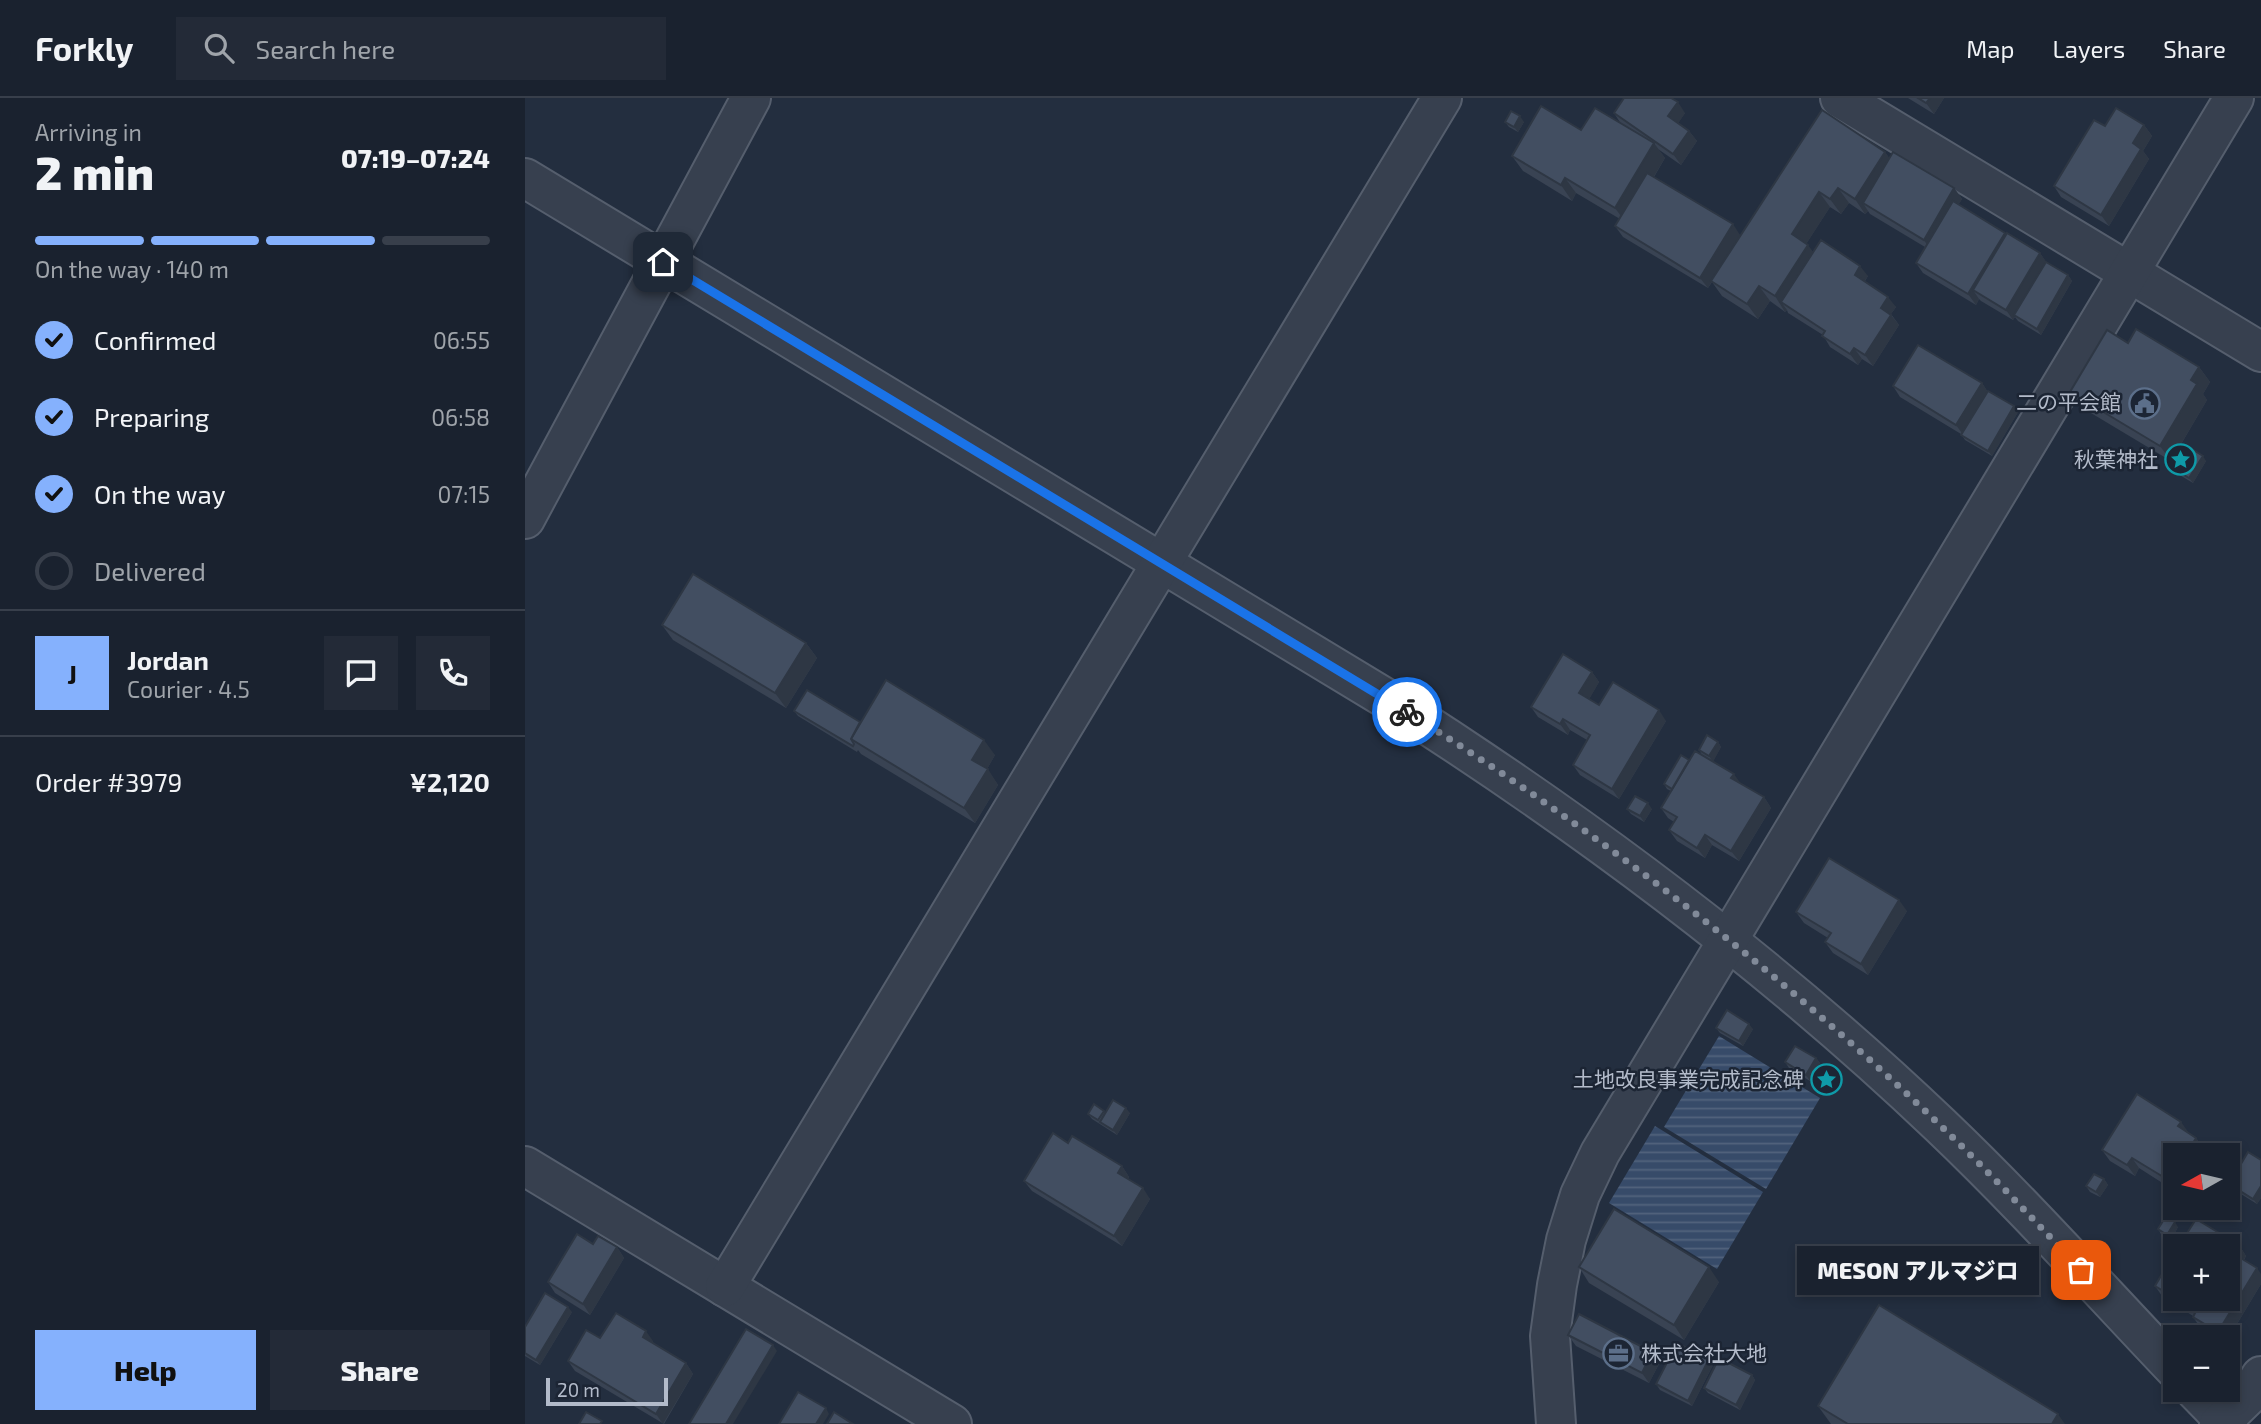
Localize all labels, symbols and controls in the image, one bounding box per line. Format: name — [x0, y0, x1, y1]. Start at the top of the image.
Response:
search box — [176, 17, 666, 80]
text: Forkly — [35, 28, 134, 68]
icon: search — [200, 29, 238, 67]
text: Search here — [256, 33, 395, 64]
text: Map — [1966, 34, 2014, 63]
text: Layers — [2052, 34, 2125, 63]
text: Share — [2163, 34, 2226, 63]
text: Arriving in — [35, 118, 142, 146]
text: 07:19–07:24 — [341, 142, 490, 173]
text: 2 min — [35, 144, 154, 199]
pin — [633, 232, 693, 292]
icon: home — [644, 243, 682, 281]
text: On the way · 140 m — [35, 255, 229, 283]
icon: check — [35, 321, 73, 359]
text: Confirmed — [94, 324, 217, 355]
text: 06:55 — [433, 326, 490, 354]
public building icon: 二の平会館 — [2127, 386, 2161, 420]
place label: 二の平会館 — [2016, 389, 2121, 414]
icon: check — [35, 398, 73, 436]
text: Preparing — [94, 401, 209, 432]
text: 06:58 — [431, 403, 490, 431]
place icon: 秋葉神社 — [2164, 443, 2198, 477]
place label: 秋葉神社 — [2074, 446, 2158, 471]
icon: check — [35, 475, 73, 513]
text: On the way — [94, 478, 225, 509]
text: 07:15 — [437, 480, 490, 508]
text: Delivered — [94, 555, 206, 586]
button: chat — [324, 636, 398, 710]
button: phone — [416, 636, 490, 710]
text: Jordan — [127, 644, 209, 675]
text: J — [67, 658, 77, 689]
text: Courier · 4.5 — [127, 675, 250, 703]
courier — [1372, 677, 1442, 747]
icon: bike — [1388, 693, 1426, 731]
text: Order #3979 — [35, 766, 182, 797]
text: ¥2,120 — [410, 766, 490, 797]
place icon: 土地改良事業完成記念碑 — [1810, 1063, 1844, 1097]
place label: 土地改良事業完成記念碑 — [1573, 1066, 1804, 1091]
north arrow — [2163, 1143, 2240, 1220]
map controls — [2163, 1143, 2240, 1402]
button: + — [2163, 1234, 2240, 1311]
pin — [2051, 1240, 2111, 1300]
callout: MESON アルマジロ — [1797, 1246, 2039, 1294]
icon: bag — [2062, 1251, 2100, 1289]
text: MESON アルマジロ — [1817, 1256, 2019, 1284]
button: − — [2163, 1325, 2240, 1402]
button: Help — [35, 1330, 256, 1410]
button: Share — [270, 1330, 490, 1410]
office icon: 株式会社大地 — [1601, 1337, 1635, 1371]
place label: 株式会社大地 — [1641, 1340, 1767, 1365]
scale bar — [546, 1375, 669, 1407]
text: 20 m — [557, 1378, 600, 1401]

